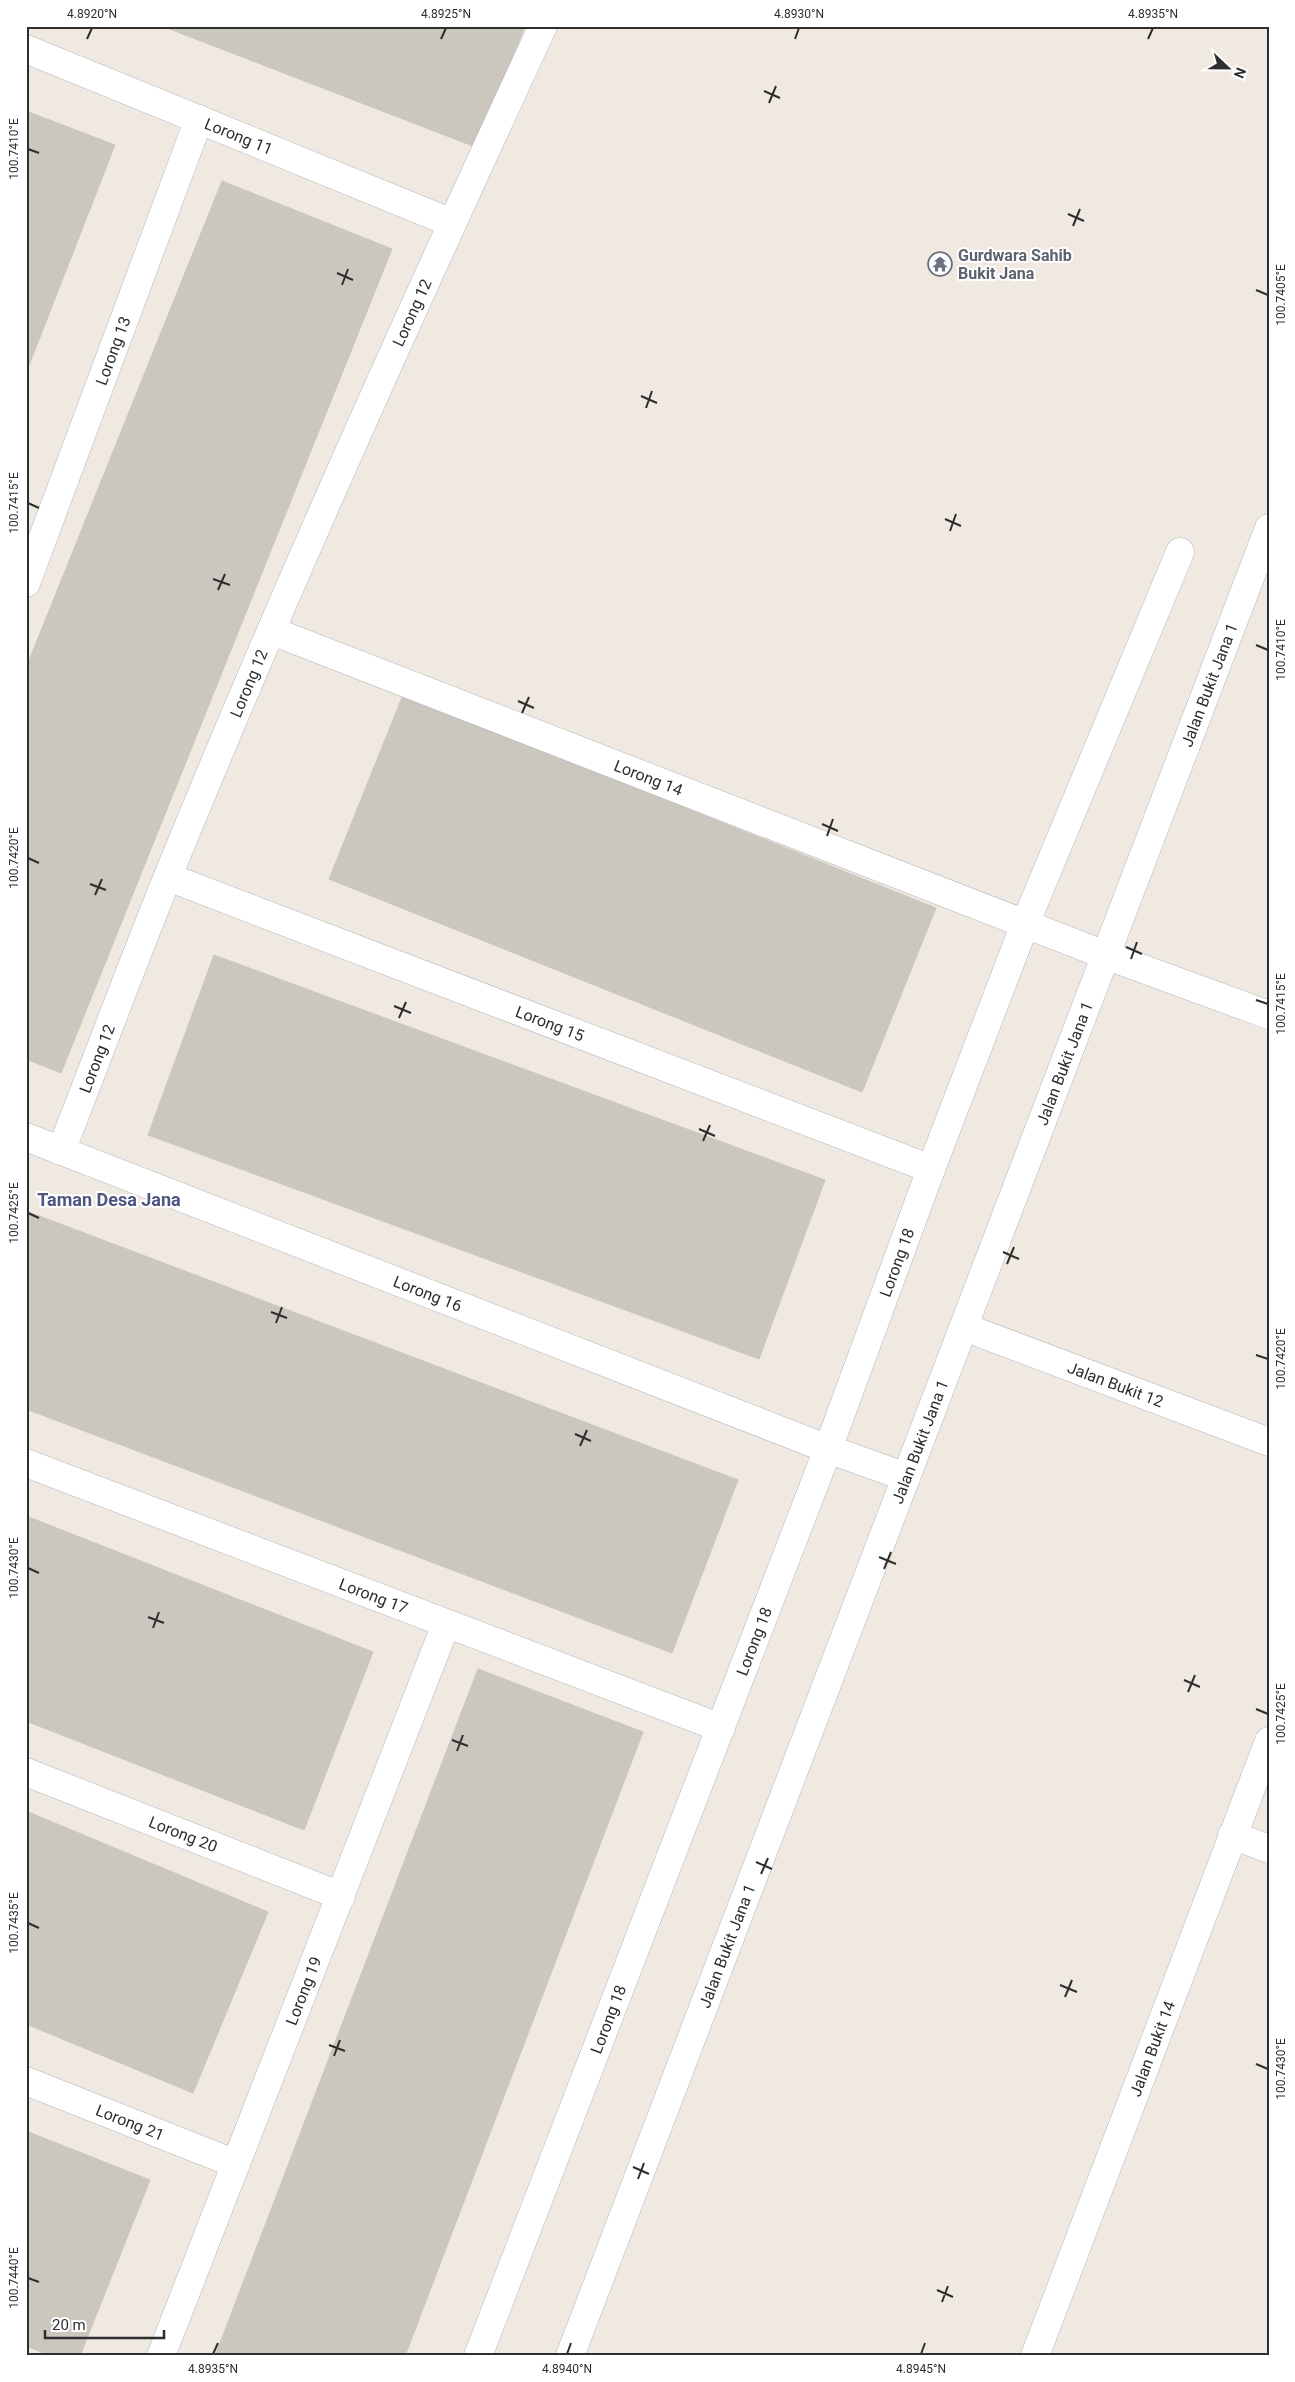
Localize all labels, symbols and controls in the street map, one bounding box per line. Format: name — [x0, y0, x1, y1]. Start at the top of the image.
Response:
text: 4.8920°N — [67, 7, 117, 21]
text: 4.8925°N — [421, 7, 471, 21]
text: 4.8930°N — [774, 7, 824, 21]
text: 4.8935°N — [1128, 7, 1178, 21]
north arrow — [1202, 42, 1252, 92]
text: N — [1231, 65, 1249, 80]
street label: Lorong 11 — [202, 114, 276, 159]
text: 100.7410°E — [7, 118, 21, 180]
place label: Gurdwara Sahib Bukit Jana — [958, 246, 1072, 283]
temple icon: Gurdwara Sahib Bukit Jana — [927, 251, 953, 277]
text: 100.7405°E — [1274, 264, 1288, 326]
street label: Lorong 12 — [389, 276, 436, 349]
street label: Lorong 13 — [92, 314, 135, 388]
text: 100.7415°E — [7, 472, 21, 534]
text: 100.7410°E — [1274, 619, 1288, 681]
street label: Jalan Bukit Jana 1 — [1177, 621, 1242, 750]
street label: Lorong 12 — [226, 647, 272, 720]
street label: Lorong 14 — [611, 756, 685, 800]
text: 100.7420°E — [7, 827, 21, 889]
text: 100.7415°E — [1274, 973, 1288, 1035]
street label: Jalan Bukit Jana 1 — [1033, 999, 1097, 1128]
street label: Lorong 15 — [513, 1002, 587, 1045]
street label: Lorong 12 — [75, 1022, 119, 1096]
text: 100.7425°E — [7, 1182, 21, 1244]
district label: Taman Desa Jana — [37, 1189, 181, 1210]
street label: Lorong 18 — [876, 1226, 918, 1300]
street label: Lorong 16 — [391, 1272, 464, 1316]
text: 100.7420°E — [1274, 1328, 1288, 1390]
street label: Jalan Bukit 12 — [1065, 1358, 1166, 1411]
street label: Jalan Bukit Jana 1 — [888, 1377, 952, 1506]
text: 100.7430°E — [7, 1537, 21, 1599]
street label: Lorong 17 — [336, 1574, 410, 1618]
street label: Lorong 18 — [732, 1605, 776, 1679]
text: 100.7425°E — [1274, 1683, 1288, 1745]
street label: Lorong 20 — [146, 1812, 220, 1856]
street label: Jalan Bukit Jana 1 — [695, 1882, 760, 2011]
text: 100.7435°E — [7, 1892, 21, 1954]
street label: Lorong 19 — [282, 1954, 326, 2028]
street label: Lorong 18 — [587, 1982, 630, 2056]
street label: Jalan Bukit 14 — [1126, 1998, 1179, 2099]
text: 100.7430°E — [1274, 2038, 1288, 2100]
street label: Lorong 21 — [93, 2101, 167, 2145]
text: 100.7440°E — [7, 2247, 21, 2309]
scale bar — [45, 2307, 164, 2339]
text: 20 m — [52, 2316, 86, 2334]
text: 4.8935°N — [188, 2362, 238, 2376]
text: 4.8940°N — [542, 2362, 592, 2376]
text: 4.8945°N — [896, 2362, 946, 2376]

